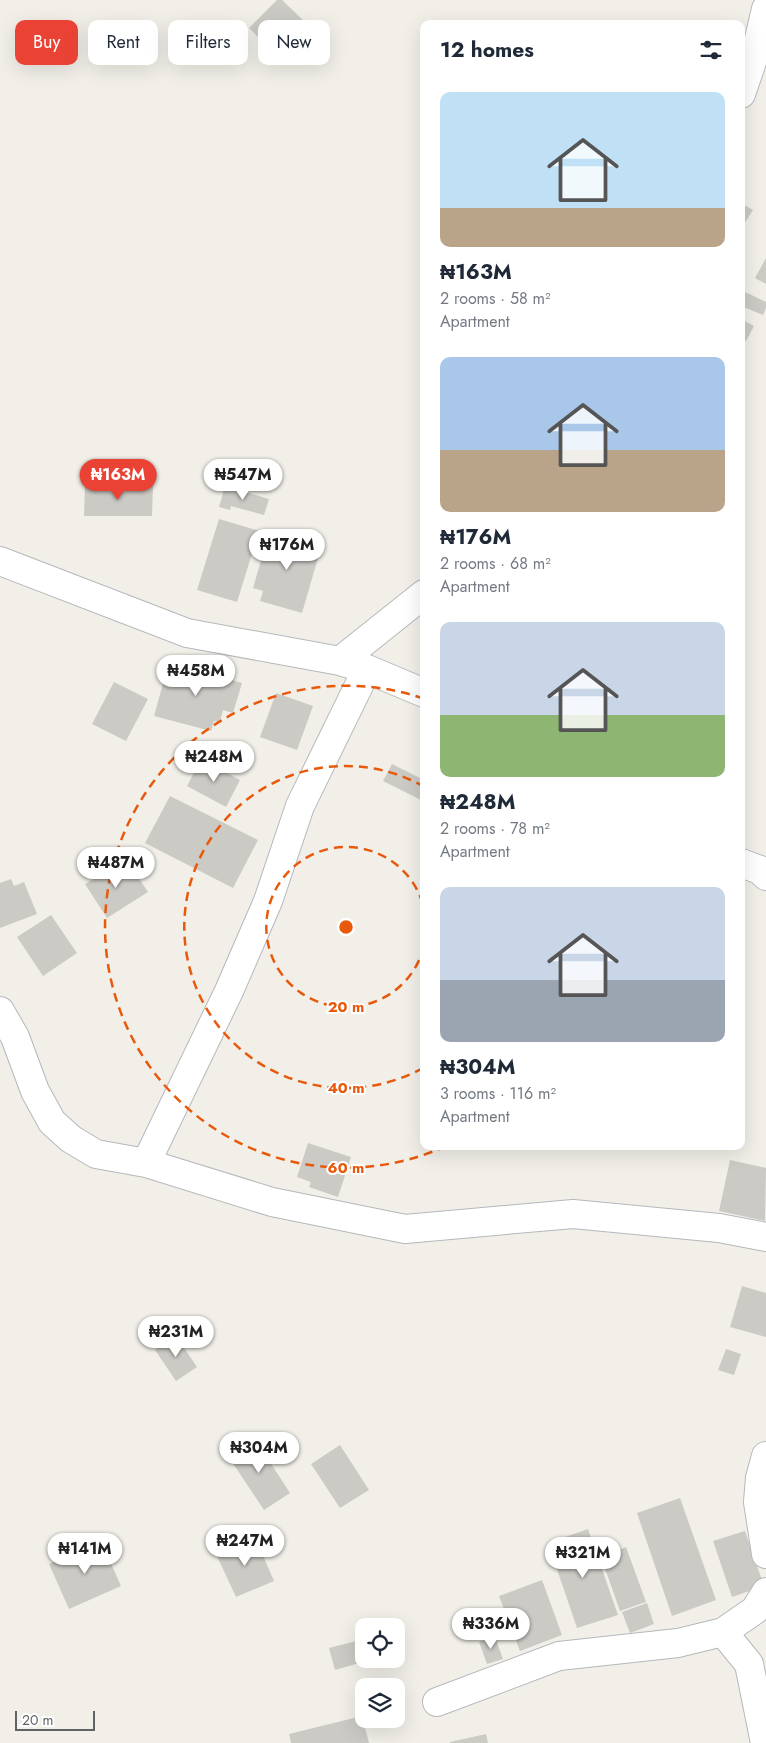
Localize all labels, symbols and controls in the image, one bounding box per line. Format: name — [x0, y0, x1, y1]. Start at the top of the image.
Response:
chip: Buy — [15, 20, 78, 65]
chip: Rent — [88, 20, 158, 65]
chip: Filters — [168, 20, 248, 65]
chip: New — [258, 20, 330, 65]
text: 12 homes — [440, 35, 534, 65]
icon: filters — [697, 36, 725, 64]
icon: home — [538, 125, 628, 215]
text: ₦163M — [440, 257, 512, 287]
text: 2 rooms · 58 m² — [440, 287, 551, 310]
text: Apartment — [440, 310, 510, 333]
icon: home — [538, 390, 628, 480]
pin: ₦163M — [83, 458, 153, 501]
pin: ₦547M — [208, 458, 278, 501]
text: ₦163M — [91, 463, 145, 486]
text: ₦547M — [215, 463, 271, 486]
text: ₦176M — [440, 522, 511, 552]
pin: ₦176M — [252, 528, 322, 571]
text: ₦176M — [260, 533, 314, 556]
text: 2 rooms · 68 m² — [440, 552, 551, 575]
text: Apartment — [440, 575, 510, 598]
pin: ₦458M — [161, 654, 231, 697]
icon: home — [538, 655, 628, 745]
text: ₦458M — [167, 659, 225, 682]
pin: ₦248M — [179, 740, 249, 783]
text: ₦248M — [185, 745, 243, 768]
text: ₦248M — [440, 787, 515, 817]
text: 2 rooms · 78 m² — [440, 817, 550, 840]
text: Apartment — [440, 840, 510, 863]
pin: ₦487M — [81, 846, 151, 889]
text: ₦487M — [88, 851, 144, 874]
centre of rings — [337, 918, 355, 936]
icon: home — [538, 920, 628, 1010]
text: 20 m — [328, 996, 364, 1018]
text: ₦304M — [440, 1052, 515, 1082]
text: 40 m — [327, 1077, 365, 1099]
text: 3 rooms · 116 m² — [440, 1082, 556, 1105]
text: Apartment — [440, 1105, 510, 1128]
text: 60 m — [328, 1157, 364, 1179]
pin: ₦231M — [141, 1316, 211, 1358]
text: ₦231M — [149, 1320, 203, 1343]
pin: ₦304M — [224, 1432, 294, 1474]
text: ₦304M — [230, 1436, 288, 1459]
pin: ₦247M — [210, 1524, 280, 1567]
text: ₦247M — [216, 1529, 274, 1552]
pin: ₦141M — [50, 1532, 120, 1575]
pin: ₦321M — [548, 1536, 618, 1579]
text: ₦141M — [58, 1537, 112, 1560]
text: ₦321M — [556, 1541, 610, 1564]
pin: ₦336M — [456, 1608, 526, 1650]
text: ₦336M — [463, 1612, 519, 1635]
map controls — [355, 1618, 405, 1728]
button: locate — [355, 1618, 405, 1668]
button: layers — [355, 1678, 405, 1728]
scale bar — [15, 1708, 95, 1731]
text: 20 m — [22, 1710, 54, 1730]

